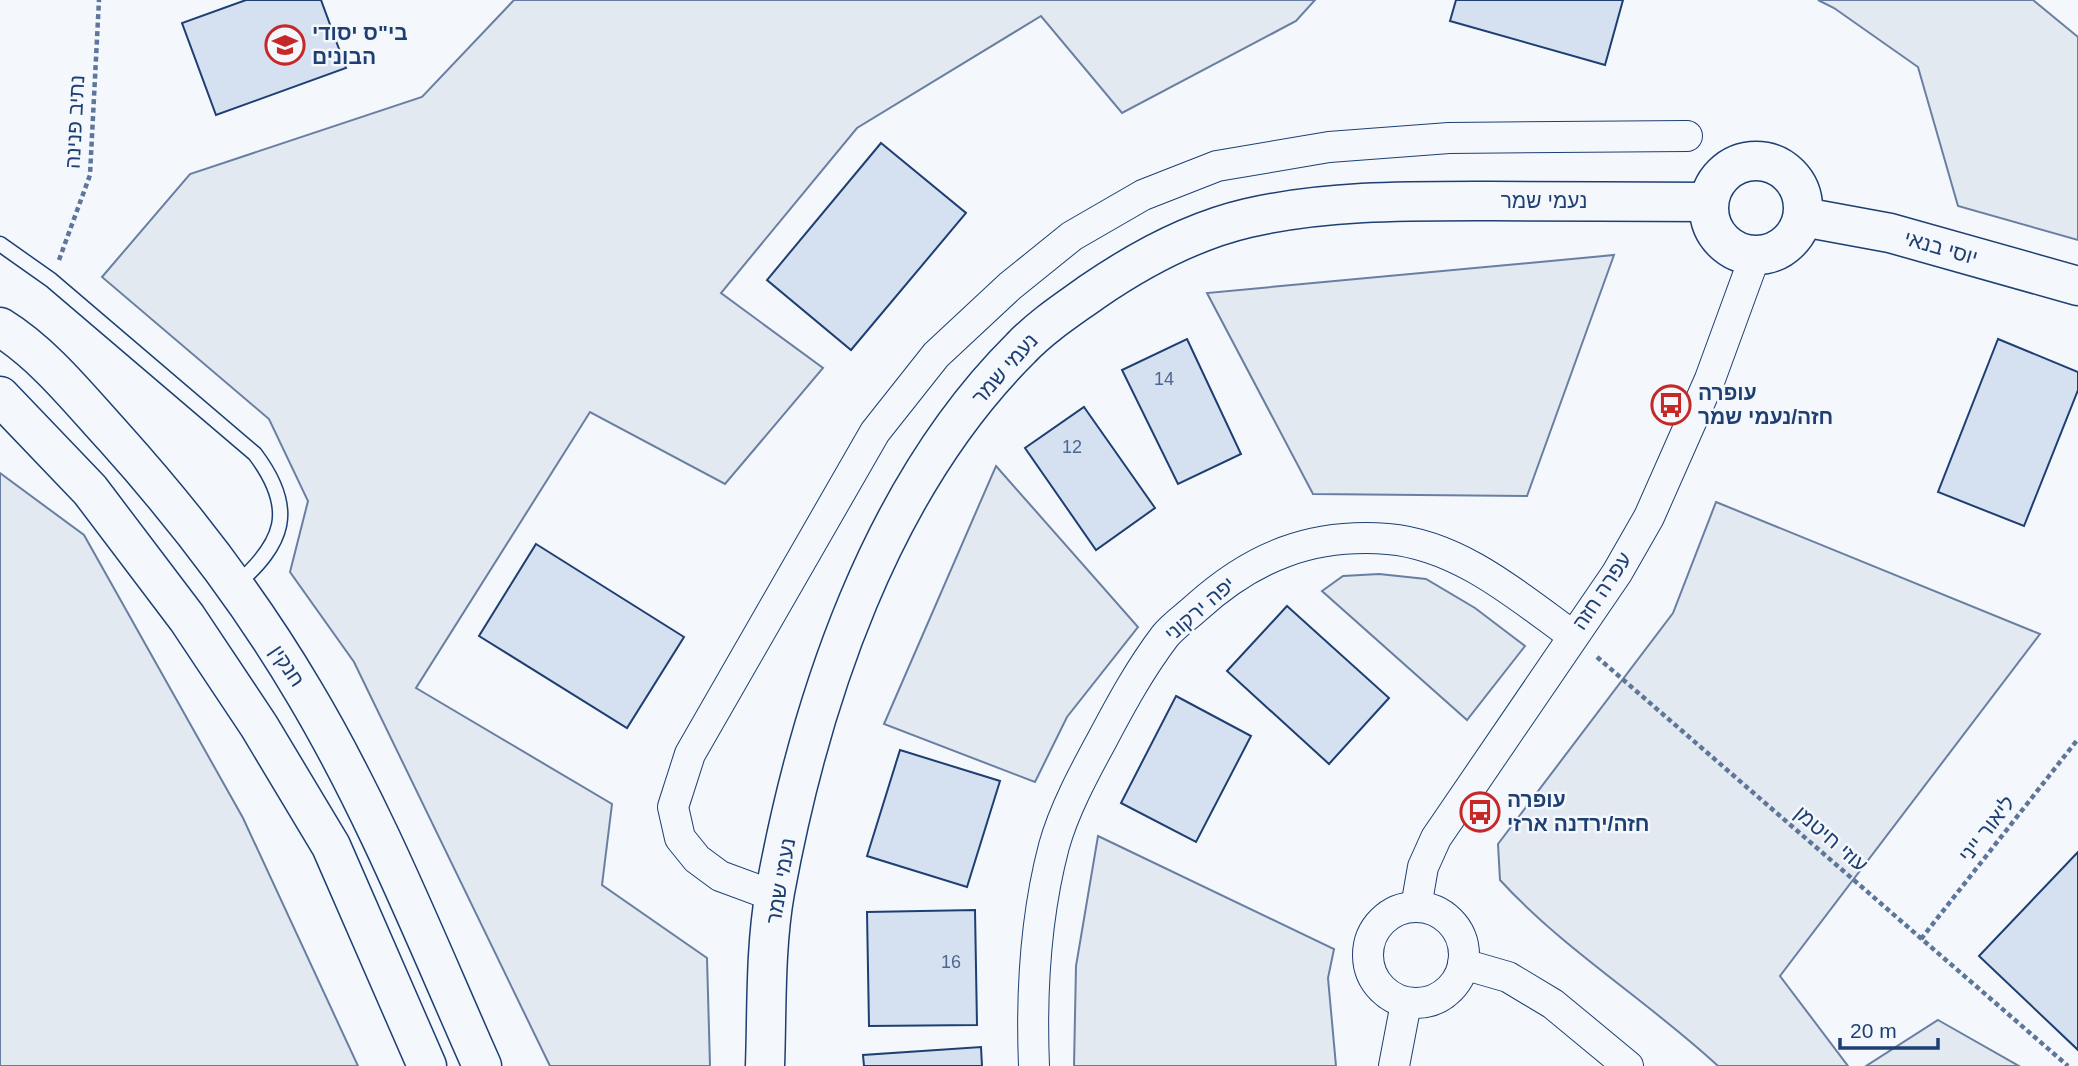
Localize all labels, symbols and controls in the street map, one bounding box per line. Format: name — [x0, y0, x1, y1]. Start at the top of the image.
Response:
place label: בי"ס יסודי הבונים — [312, 21, 408, 68]
school or university icon: בי"ס יסודי הבונים — [264, 24, 306, 66]
street label: נתיב פנינה — [61, 74, 88, 170]
street label: נעמי שמר — [1501, 189, 1587, 212]
street label: יוסי בנאי — [1902, 226, 1981, 269]
street label: נעמי שמר — [967, 329, 1042, 409]
house number: 14 — [1154, 369, 1174, 389]
place label: עופרה חזה/נעמי שמר — [1698, 381, 1833, 428]
bus stop icon: עופרה חזה/נעמי שמר — [1650, 384, 1692, 426]
house number: 12 — [1062, 437, 1082, 457]
street label: עפרה חזה — [1567, 548, 1636, 634]
street label: יפה ירקוני — [1160, 572, 1239, 645]
street label: חנקין — [265, 641, 309, 691]
place label: עופרה חזה/ירדנה ארזי — [1507, 788, 1650, 835]
bus stop icon: עופרה חזה/ירדנה ארזי — [1459, 791, 1501, 833]
street label: ליאור ייני — [1954, 791, 2019, 866]
street label: עוזי חיטמן — [1790, 801, 1872, 876]
street label: נעמי שמר — [762, 836, 799, 926]
house number: 16 — [941, 952, 961, 972]
scale bar — [1840, 1006, 1938, 1050]
text: 20 m — [1850, 1019, 1897, 1042]

